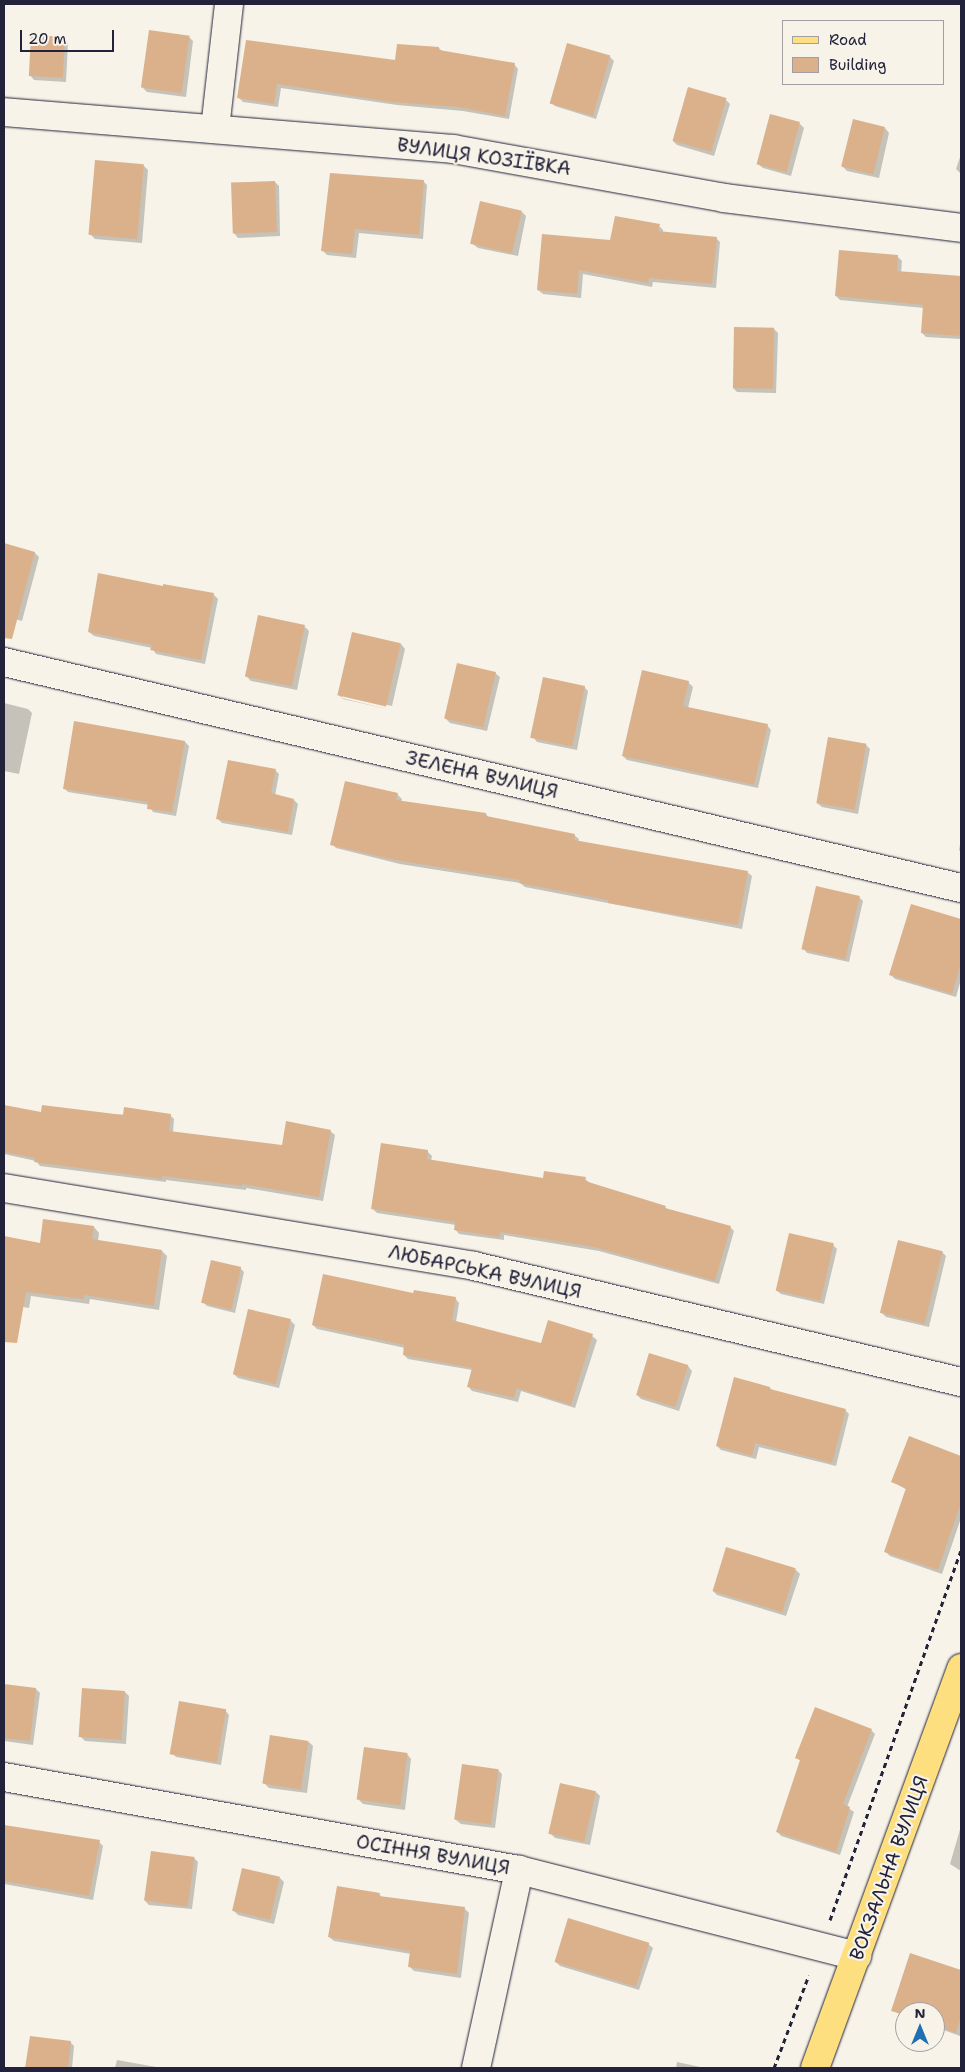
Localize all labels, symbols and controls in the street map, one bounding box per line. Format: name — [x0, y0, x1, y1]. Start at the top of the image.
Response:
scale bar — [22, 20, 116, 52]
legend — [782, 20, 945, 85]
text: 20 m — [28, 29, 67, 49]
text: Road — [829, 30, 867, 50]
text: Building — [829, 55, 886, 75]
street label: ВУЛИЦЯ КОЗІЇВКА — [396, 134, 572, 180]
street label: ЗЕЛЕНА ВУЛИЦЯ — [404, 746, 560, 804]
street label: ЛЮБАРСЬКА ВУЛИЦЯ — [386, 1240, 584, 1304]
street label: ВОКЗАЛЬНА ВУЛИЦЯ — [845, 1773, 933, 1963]
street label: ОСІННЯ ВУЛИЦЯ — [354, 1830, 512, 1880]
north arrow — [895, 2002, 945, 2052]
text: N — [914, 2004, 926, 2022]

